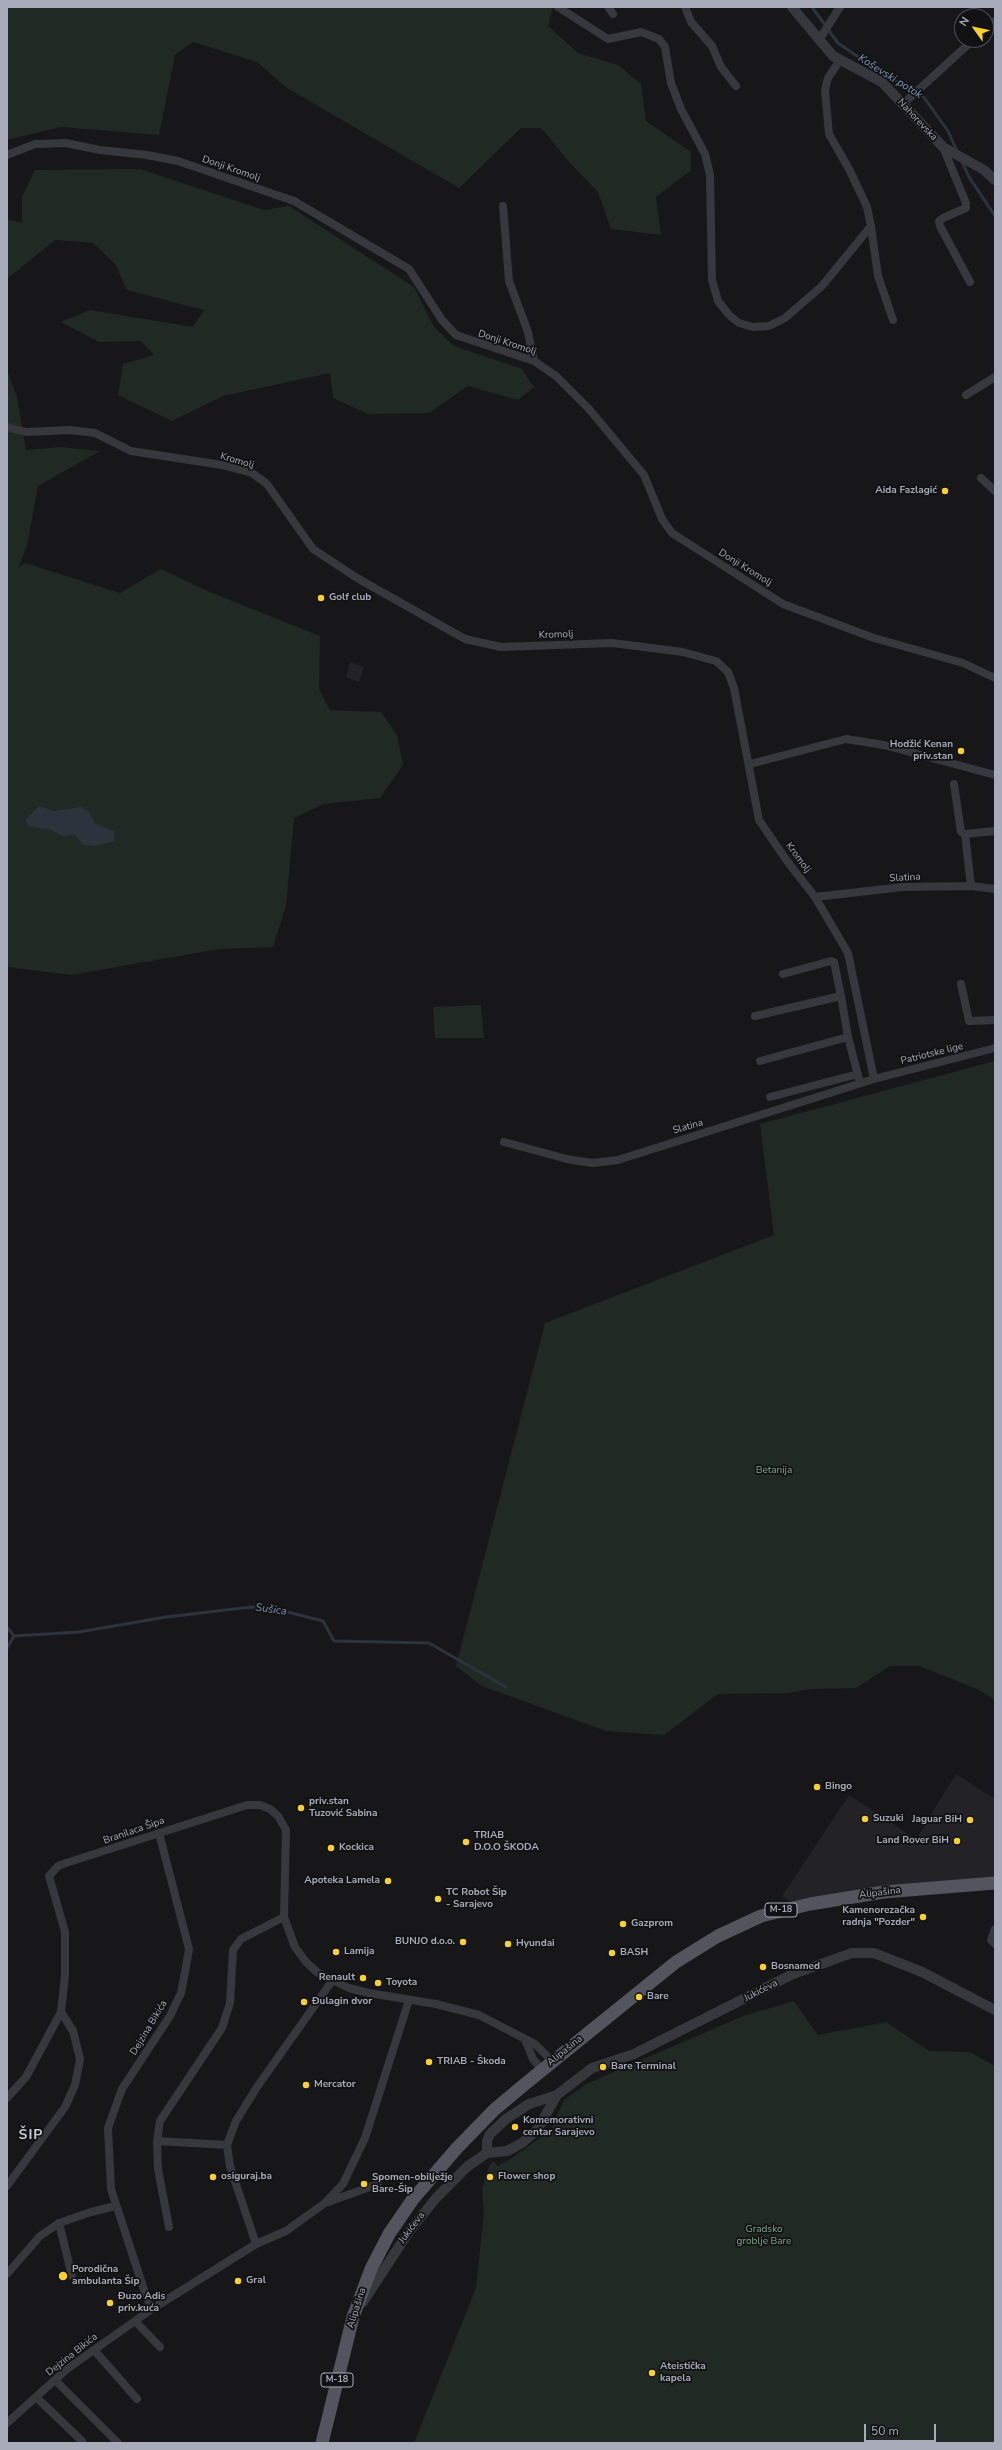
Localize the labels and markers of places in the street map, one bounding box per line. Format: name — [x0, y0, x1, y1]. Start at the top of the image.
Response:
place label: Aida Fazlagić — [875, 485, 937, 497]
marker: Aida Fazlagić — [940, 486, 950, 496]
place label: Golf club — [329, 592, 371, 604]
marker: Golf club — [316, 593, 326, 603]
place label: Hodžić Kenan priv.stan — [890, 739, 953, 762]
marker: Hodžić Kenan priv.stan — [956, 746, 966, 756]
place label: Bingo — [825, 1781, 852, 1793]
marker: Bingo — [812, 1782, 822, 1792]
place label: priv.stan Tuzović Sabina — [309, 1796, 377, 1820]
marker: priv.stan Tuzović Sabina — [296, 1803, 306, 1813]
place label: Suzuki — [873, 1813, 904, 1825]
marker: Suzuki — [860, 1814, 870, 1824]
place label: Jaguar BiH — [912, 1814, 962, 1826]
marker: Jaguar BiH — [965, 1815, 975, 1825]
place label: TRIAB D.O.O ŠKODA — [474, 1830, 539, 1854]
place label: Land Rover BiH — [877, 1835, 949, 1847]
marker: Land Rover BiH — [952, 1836, 962, 1846]
marker: TRIAB D.O.O ŠKODA — [461, 1837, 471, 1847]
place label: Kockica — [339, 1842, 374, 1854]
marker: Kockica — [326, 1843, 336, 1853]
place label: Apoteka Lamela — [304, 1875, 380, 1887]
marker: Apoteka Lamela — [383, 1876, 393, 1886]
place label: TC Robot Šip - Sarajevo — [446, 1887, 507, 1910]
marker: TC Robot Šip - Sarajevo — [433, 1894, 443, 1904]
place label: Kamenorezačka radnja "Pozder" — [842, 1905, 915, 1928]
marker: Kamenorezačka radnja "Pozder" — [918, 1912, 928, 1922]
place label: Gazprom — [631, 1918, 673, 1930]
marker: Gazprom — [618, 1919, 628, 1929]
place label: BUNJO d.o.o. — [395, 1936, 455, 1948]
marker: BUNJO d.o.o. — [458, 1937, 468, 1947]
place label: Hyundai — [516, 1938, 555, 1950]
marker: Hyundai — [503, 1939, 513, 1949]
place label: Lamija — [344, 1946, 374, 1958]
marker: Lamija — [331, 1947, 341, 1957]
place label: BASH — [620, 1947, 648, 1959]
marker: BASH — [607, 1948, 617, 1958]
place label: Bosnamed — [771, 1961, 820, 1973]
marker: Bosnamed — [758, 1962, 768, 1972]
place label: Renault — [319, 1972, 355, 1984]
marker: Renault — [358, 1973, 368, 1983]
place label: Toyota — [386, 1977, 417, 1989]
marker: Toyota — [373, 1978, 383, 1988]
place label: Bare — [647, 1991, 669, 2003]
marker: Bare — [634, 1992, 644, 2002]
place label: Đulagin dvor — [312, 1996, 372, 2008]
marker: Đulagin dvor — [299, 1997, 309, 2007]
place label: TRIAB - Škoda — [437, 2056, 506, 2068]
marker: TRIAB - Škoda — [424, 2057, 434, 2067]
place label: Bare Terminal — [611, 2061, 676, 2073]
marker: Bare Terminal — [598, 2062, 608, 2072]
place label: Mercator — [314, 2079, 356, 2091]
marker: Mercator — [301, 2080, 311, 2090]
place label: Komemorativni centar Sarajevo — [523, 2115, 595, 2138]
marker: Komemorativni centar Sarajevo — [510, 2122, 520, 2132]
place label: osiguraj.ba — [221, 2171, 272, 2183]
place label: Flower shop — [498, 2171, 555, 2183]
marker: osiguraj.ba — [208, 2172, 218, 2182]
place label: Spomen-obilježje Bare-Šip — [372, 2172, 453, 2196]
marker: Flower shop — [485, 2172, 495, 2182]
marker: Spomen-obilježje Bare-Šip — [359, 2179, 369, 2189]
place label: Porodična ambulanta Šip — [72, 2264, 139, 2288]
marker: Porodična ambulanta Šip — [57, 2270, 69, 2282]
place label: Gral — [246, 2275, 266, 2287]
marker: Gral — [233, 2276, 243, 2286]
place label: Đuzo Adis priv.kuća — [118, 2291, 165, 2314]
marker: Đuzo Adis priv.kuća — [105, 2298, 115, 2308]
place label: Ateistička kapela — [660, 2361, 706, 2384]
marker: Ateistička kapela — [647, 2368, 657, 2378]

